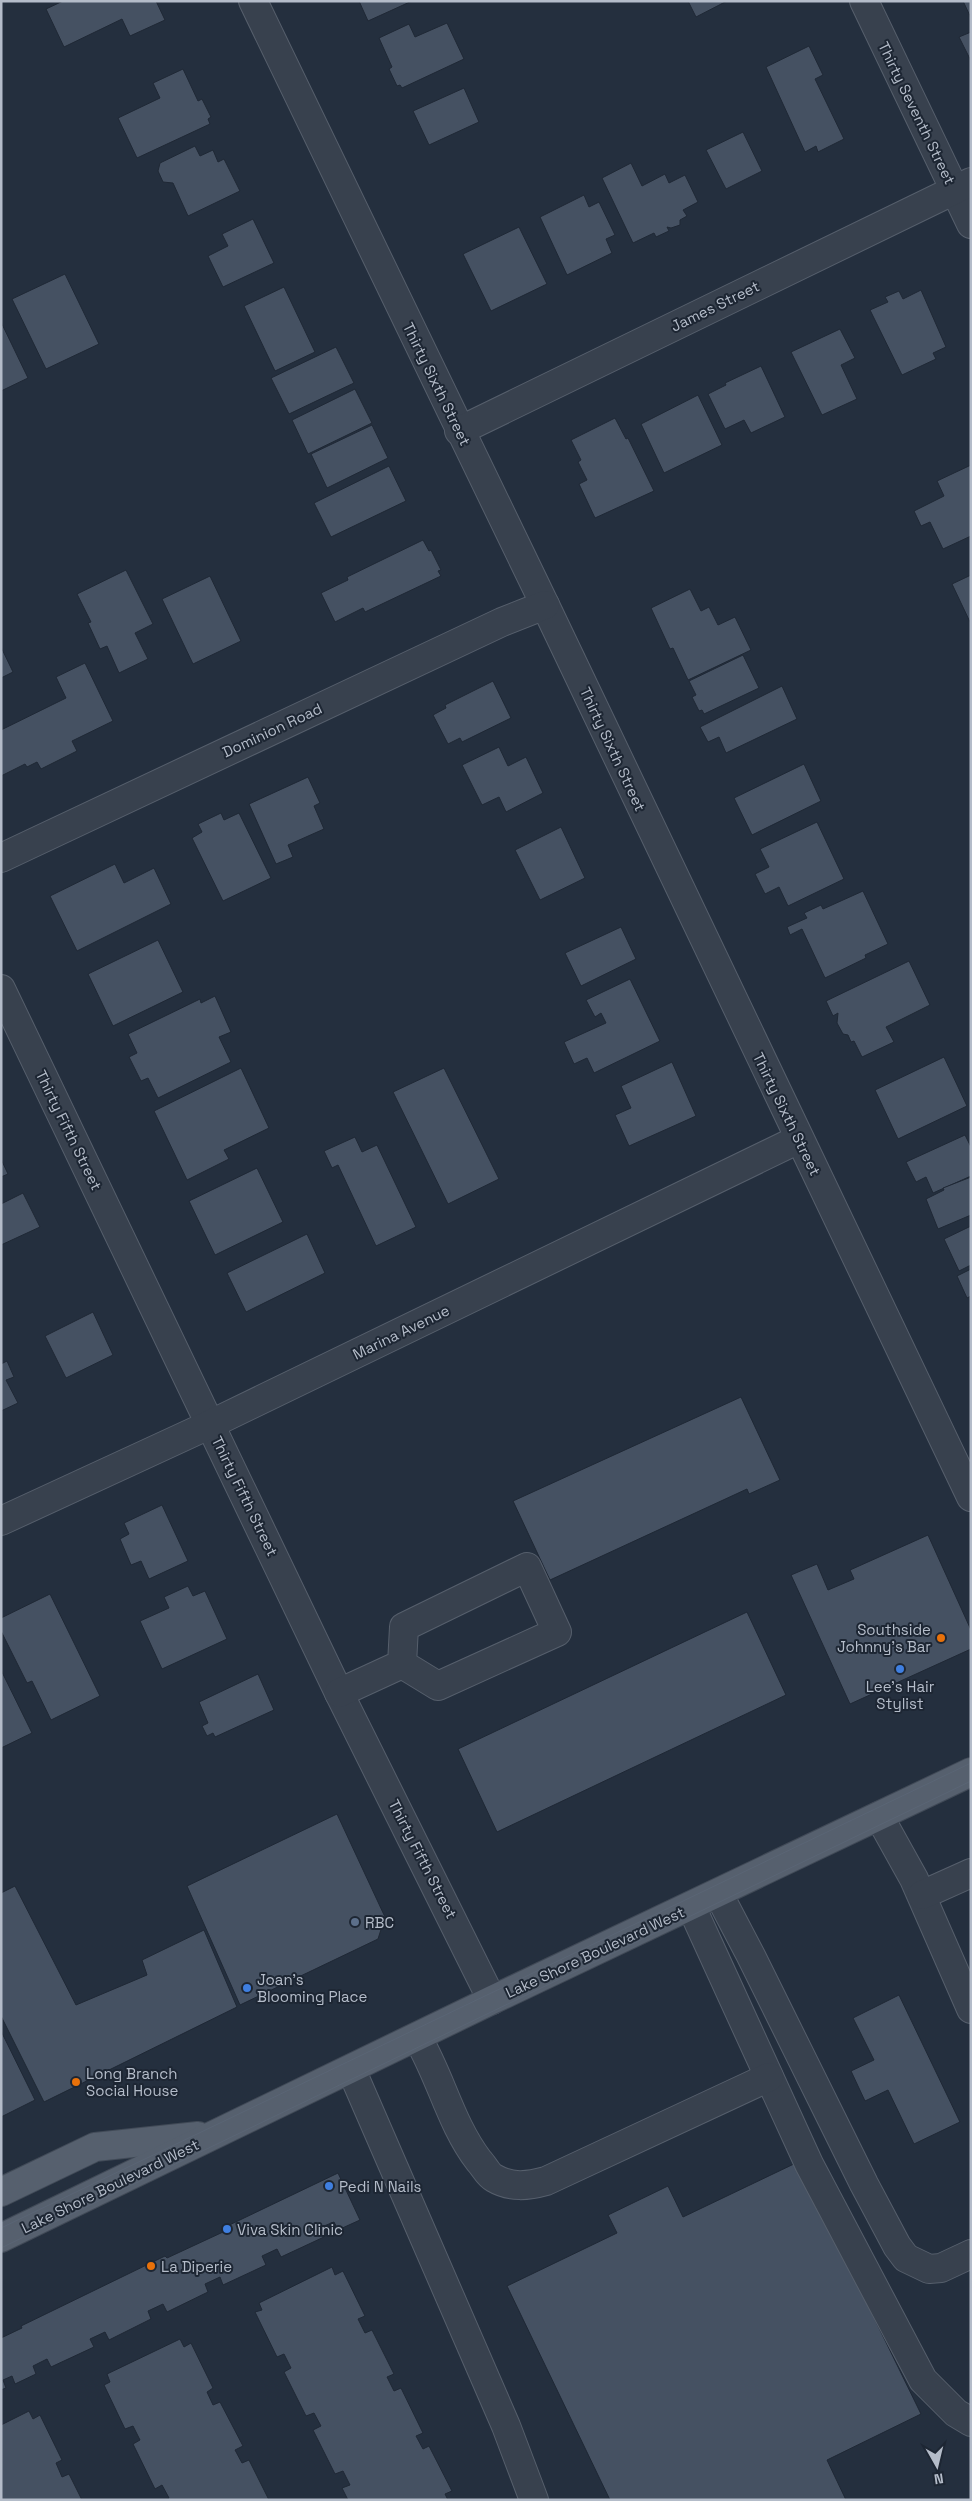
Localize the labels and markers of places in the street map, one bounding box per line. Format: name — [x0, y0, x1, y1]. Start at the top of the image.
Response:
place label: Southside Johnny's Bar — [837, 1620, 931, 1656]
marker: Southside Johnny's Bar — [935, 1632, 947, 1644]
marker: Lee's Hair Stylist — [894, 1663, 906, 1675]
place label: Lee's Hair Stylist — [866, 1677, 935, 1713]
place label: RBC — [365, 1913, 394, 1932]
marker: RBC — [349, 1916, 361, 1928]
place label: Joan's Blooming Place — [257, 1970, 367, 2006]
marker: Joan's Blooming Place — [241, 1982, 253, 1994]
place label: Long Branch Social House — [86, 2064, 178, 2100]
marker: Long Branch Social House — [70, 2076, 82, 2088]
place label: Pedi N Nails — [339, 2177, 422, 2196]
marker: Pedi N Nails — [323, 2180, 335, 2192]
place label: Viva Skin Clinic — [237, 2220, 343, 2239]
marker: Viva Skin Clinic — [221, 2223, 233, 2235]
place label: La Diperie — [161, 2257, 232, 2276]
marker: La Diperie — [145, 2260, 157, 2272]

